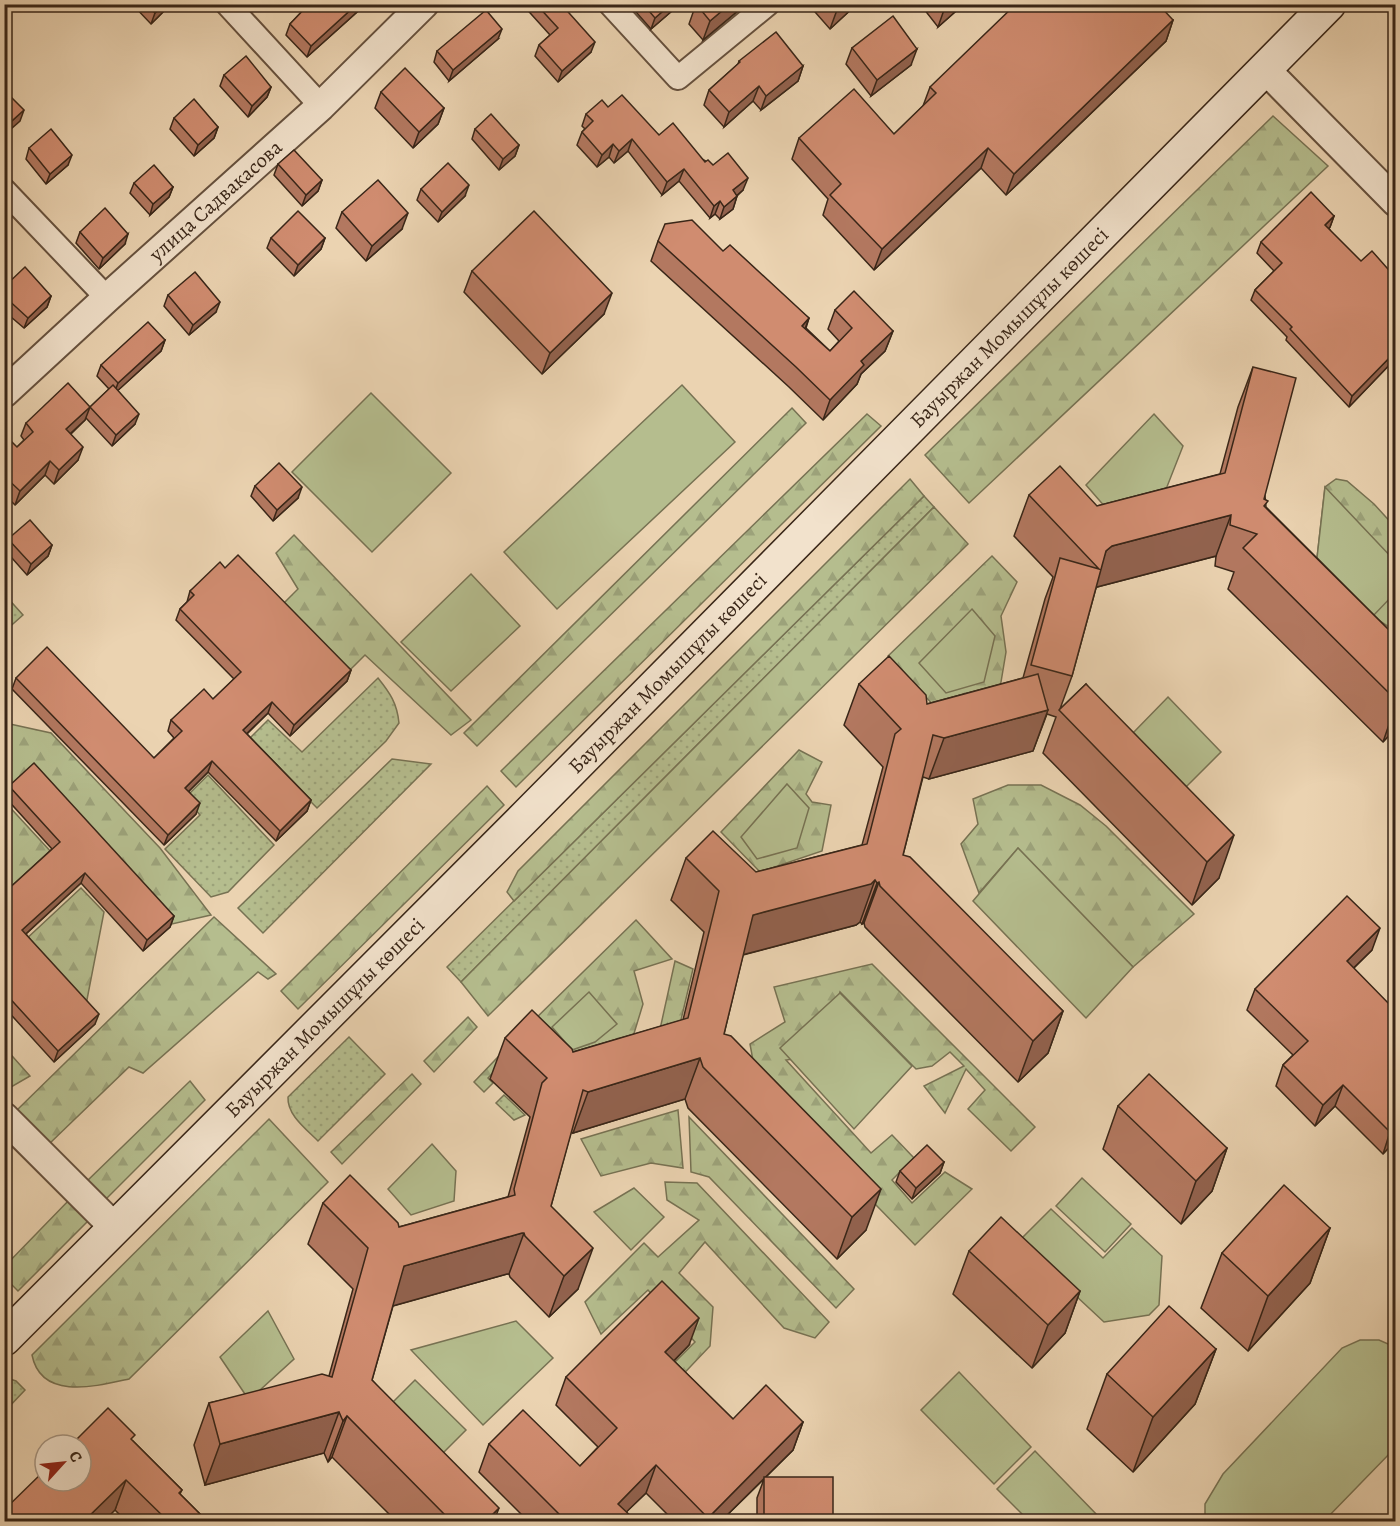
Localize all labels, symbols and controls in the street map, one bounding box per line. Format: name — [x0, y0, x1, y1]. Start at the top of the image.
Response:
street label: улица Садвакасова — [142, 133, 288, 268]
street label: Бауыржан Момышұлы көшесі — [904, 221, 1115, 434]
street label: Бауыржан Момышұлы көшесі — [562, 566, 773, 780]
street label: Бауыржан Момышұлы көшесі — [219, 911, 431, 1124]
north arrow — [33, 1433, 93, 1493]
text: С — [63, 1447, 88, 1466]

